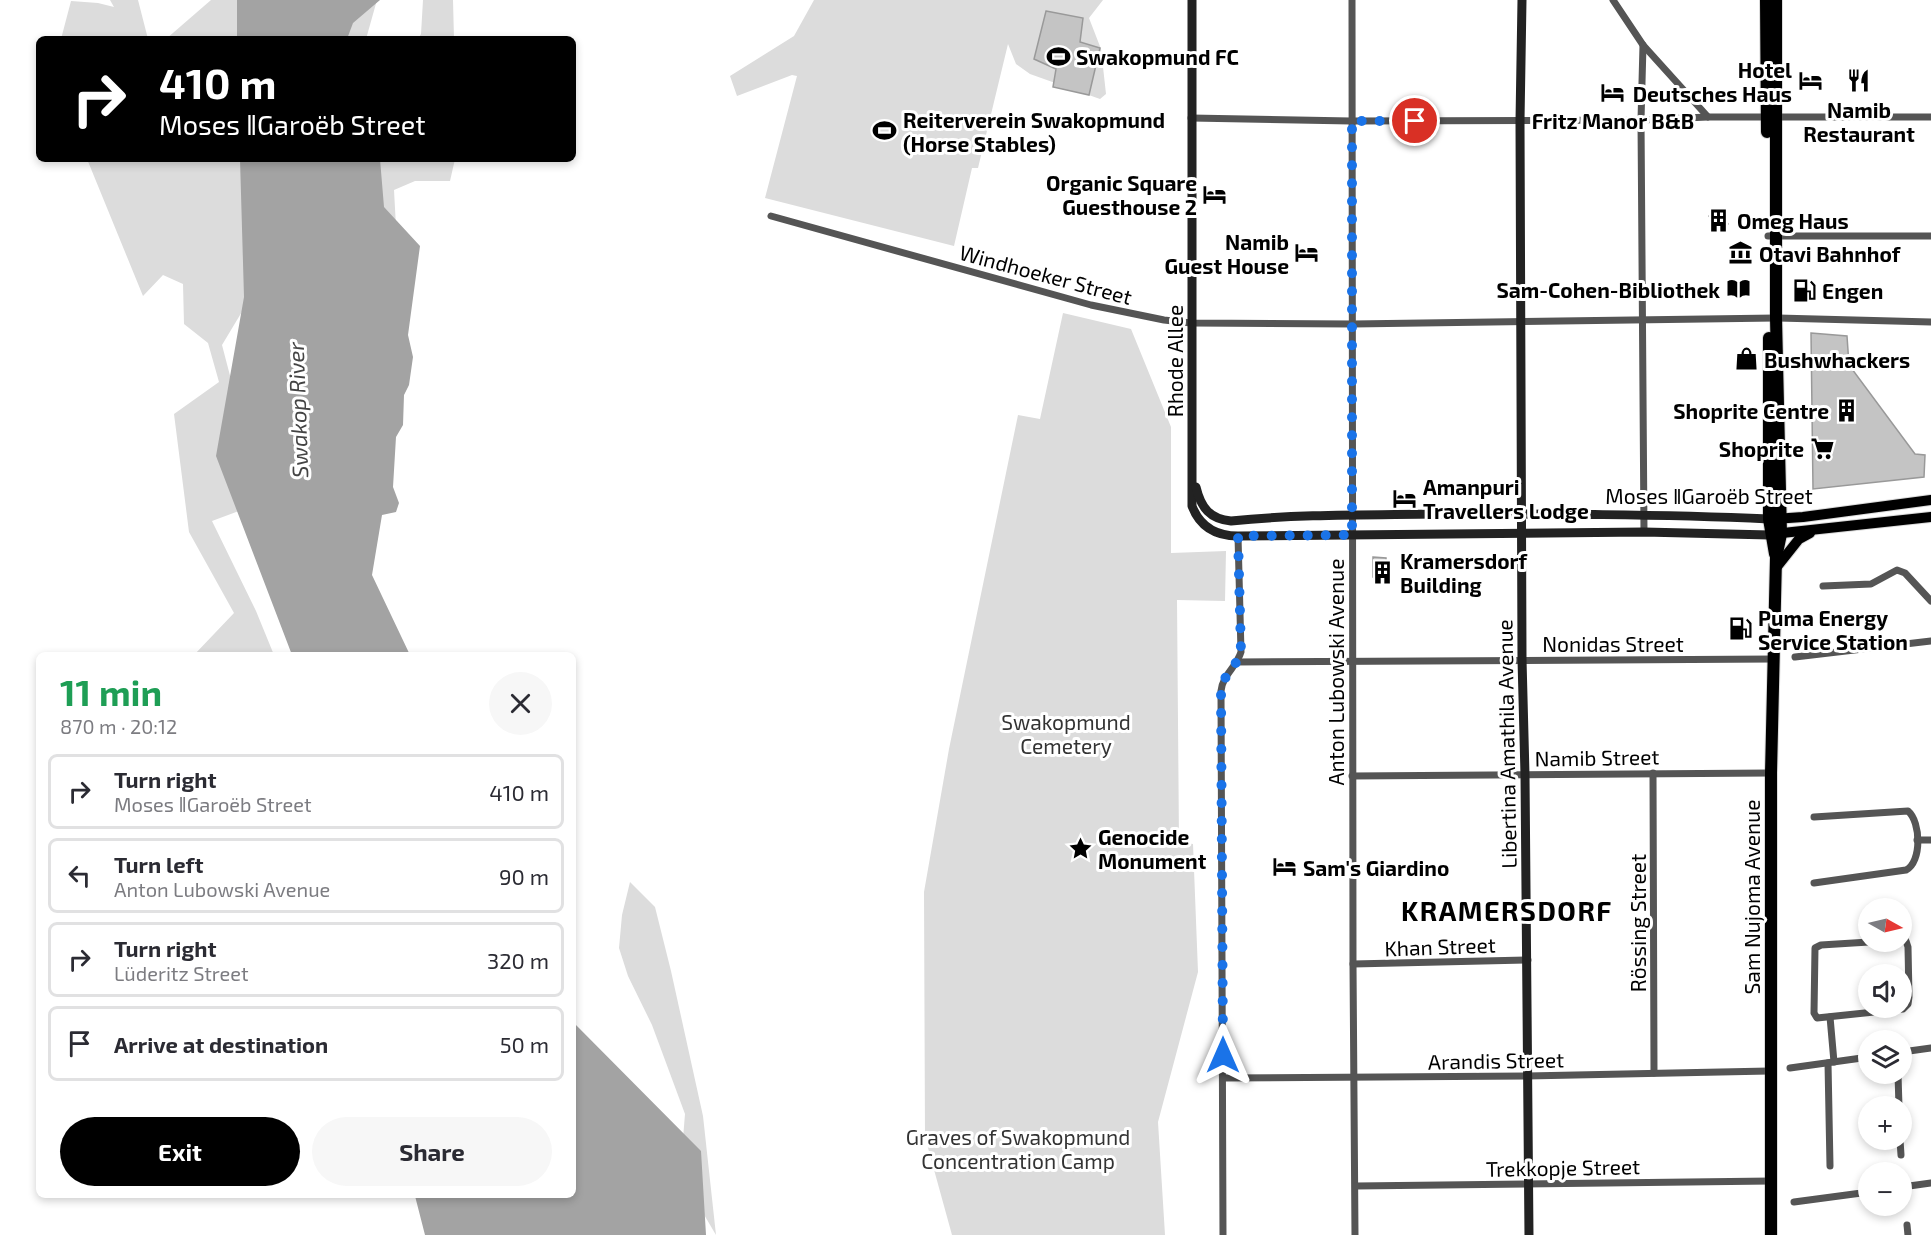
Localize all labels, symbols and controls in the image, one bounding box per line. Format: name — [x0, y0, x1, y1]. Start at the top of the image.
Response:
sports icon: Swakopmund FC — [1045, 43, 1071, 69]
place label: Swakopmund FC — [1076, 44, 1239, 69]
text: 410 m — [159, 57, 276, 107]
place label: Hotel Deutsches Haus — [1633, 57, 1792, 106]
icon: right — [60, 60, 138, 138]
hotel icon: Hotel Deutsches Haus — [1797, 68, 1823, 94]
restaurant icon: Namib Restaurant — [1846, 68, 1872, 94]
hotel icon: Fritz Manor B&B — [1600, 79, 1626, 105]
pin — [1389, 95, 1440, 146]
place label: Namib Restaurant — [1803, 97, 1915, 146]
icon: arrive — [1398, 104, 1431, 137]
place label: Reiterverein Swakopmund (Horse Stables) — [903, 107, 1165, 156]
text: Moses ǁGaroëb Street — [159, 108, 426, 140]
place label: Fritz Manor B&B — [1532, 108, 1694, 133]
sports icon: Reiterverein Swakopmund (Horse Stables) — [872, 118, 898, 144]
place label: Organic Square Guesthouse 2 — [1046, 170, 1197, 219]
hotel icon: Organic Square Guesthouse 2 — [1202, 181, 1228, 207]
building icon: Omeg Haus — [1706, 207, 1732, 233]
place label: Omeg Haus — [1737, 208, 1849, 233]
place label: Namib Guest House — [1164, 229, 1289, 278]
street label: Windhoeker Street — [957, 239, 1135, 309]
hotel icon: Namib Guest House — [1294, 240, 1320, 266]
museum icon: Otavi Bahnhof — [1728, 240, 1754, 266]
place label: Otavi Bahnhof — [1759, 241, 1901, 266]
library icon: Sam-Cohen-Bibliothek — [1725, 276, 1751, 302]
place label: Sam-Cohen-Bibliothek — [1496, 277, 1720, 302]
fuel station icon: Engen — [1791, 277, 1817, 303]
place label: Engen — [1822, 278, 1883, 303]
street label: Rhode Allee — [1162, 305, 1187, 417]
water label: Swakop River — [282, 340, 312, 478]
shop icon: Bushwhackers — [1733, 346, 1759, 372]
place label: Bushwhackers — [1764, 347, 1910, 372]
building icon: Shoprite Centre — [1834, 397, 1860, 423]
place label: Shoprite Centre — [1673, 398, 1829, 423]
supermarket icon: Shoprite — [1809, 435, 1835, 461]
place label: Shoprite — [1719, 436, 1804, 461]
place label: Amanpuri Travellers Lodge — [1423, 474, 1589, 523]
street label: Moses ǁGaroëb Street — [1605, 483, 1813, 508]
hotel icon: Amanpuri Travellers Lodge — [1392, 485, 1418, 511]
place label: Kramersdorf Building — [1400, 548, 1528, 597]
street label: Anton Lubowski Avenue — [1323, 558, 1348, 786]
building icon: Kramersdorf Building — [1369, 559, 1395, 585]
place label: Puma Energy Service Station — [1758, 605, 1908, 654]
fuel station icon: Puma Energy Service Station — [1727, 616, 1753, 642]
street label: Libertina Amathila Avenue — [1491, 619, 1521, 869]
street label: Nonidas Street — [1542, 631, 1684, 656]
text: 11 min — [60, 670, 162, 713]
button: close — [489, 672, 552, 735]
park label: Swakopmund Cemetery — [1001, 709, 1131, 758]
text: 870 m · 20:12 — [60, 714, 177, 738]
street label: Namib Street — [1534, 743, 1660, 771]
text: Turn right — [114, 766, 216, 792]
icon: right — [63, 775, 96, 808]
text: 410 m — [489, 779, 549, 805]
text: Moses ǁGaroëb Street — [114, 792, 312, 816]
street label: Sam Nujoma Avenue — [1739, 800, 1765, 994]
place label: Genocide Monument — [1098, 824, 1207, 873]
place icon: Genocide Monument — [1067, 835, 1093, 861]
text: Turn left — [114, 851, 203, 877]
hotel icon: Sam's Giardino — [1272, 854, 1298, 880]
street label: Rössing Street — [1625, 854, 1650, 992]
place label: Sam's Giardino — [1303, 855, 1449, 880]
icon: left — [63, 859, 96, 892]
text: 90 m — [499, 863, 549, 889]
text: Anton Lubowski Avenue — [114, 877, 330, 901]
district label: KRAMERSDORF — [1401, 894, 1613, 926]
north arrow — [1858, 898, 1912, 952]
map controls — [1858, 898, 1912, 1216]
street label: Khan Street — [1384, 932, 1496, 960]
text: Turn right — [114, 935, 216, 961]
icon: right — [63, 943, 96, 976]
text: 320 m — [487, 947, 549, 973]
text: Lüderitz Street — [114, 961, 249, 985]
button: sound — [1858, 964, 1912, 1018]
position arrow — [1191, 1023, 1255, 1087]
icon: arrive — [63, 1027, 96, 1060]
button: layers — [1858, 1030, 1912, 1084]
text: Arrive at destination — [114, 1031, 328, 1057]
text: 50 m — [500, 1031, 549, 1057]
street label: Arandis Street — [1428, 1046, 1564, 1074]
button: + — [1858, 1096, 1912, 1150]
button: Exit — [60, 1117, 300, 1186]
button: Share — [312, 1117, 552, 1186]
park label: Graves of Swakopmund Concentration Camp — [906, 1124, 1130, 1173]
street label: Trekkopje Street — [1486, 1153, 1640, 1182]
button: − — [1858, 1162, 1912, 1216]

